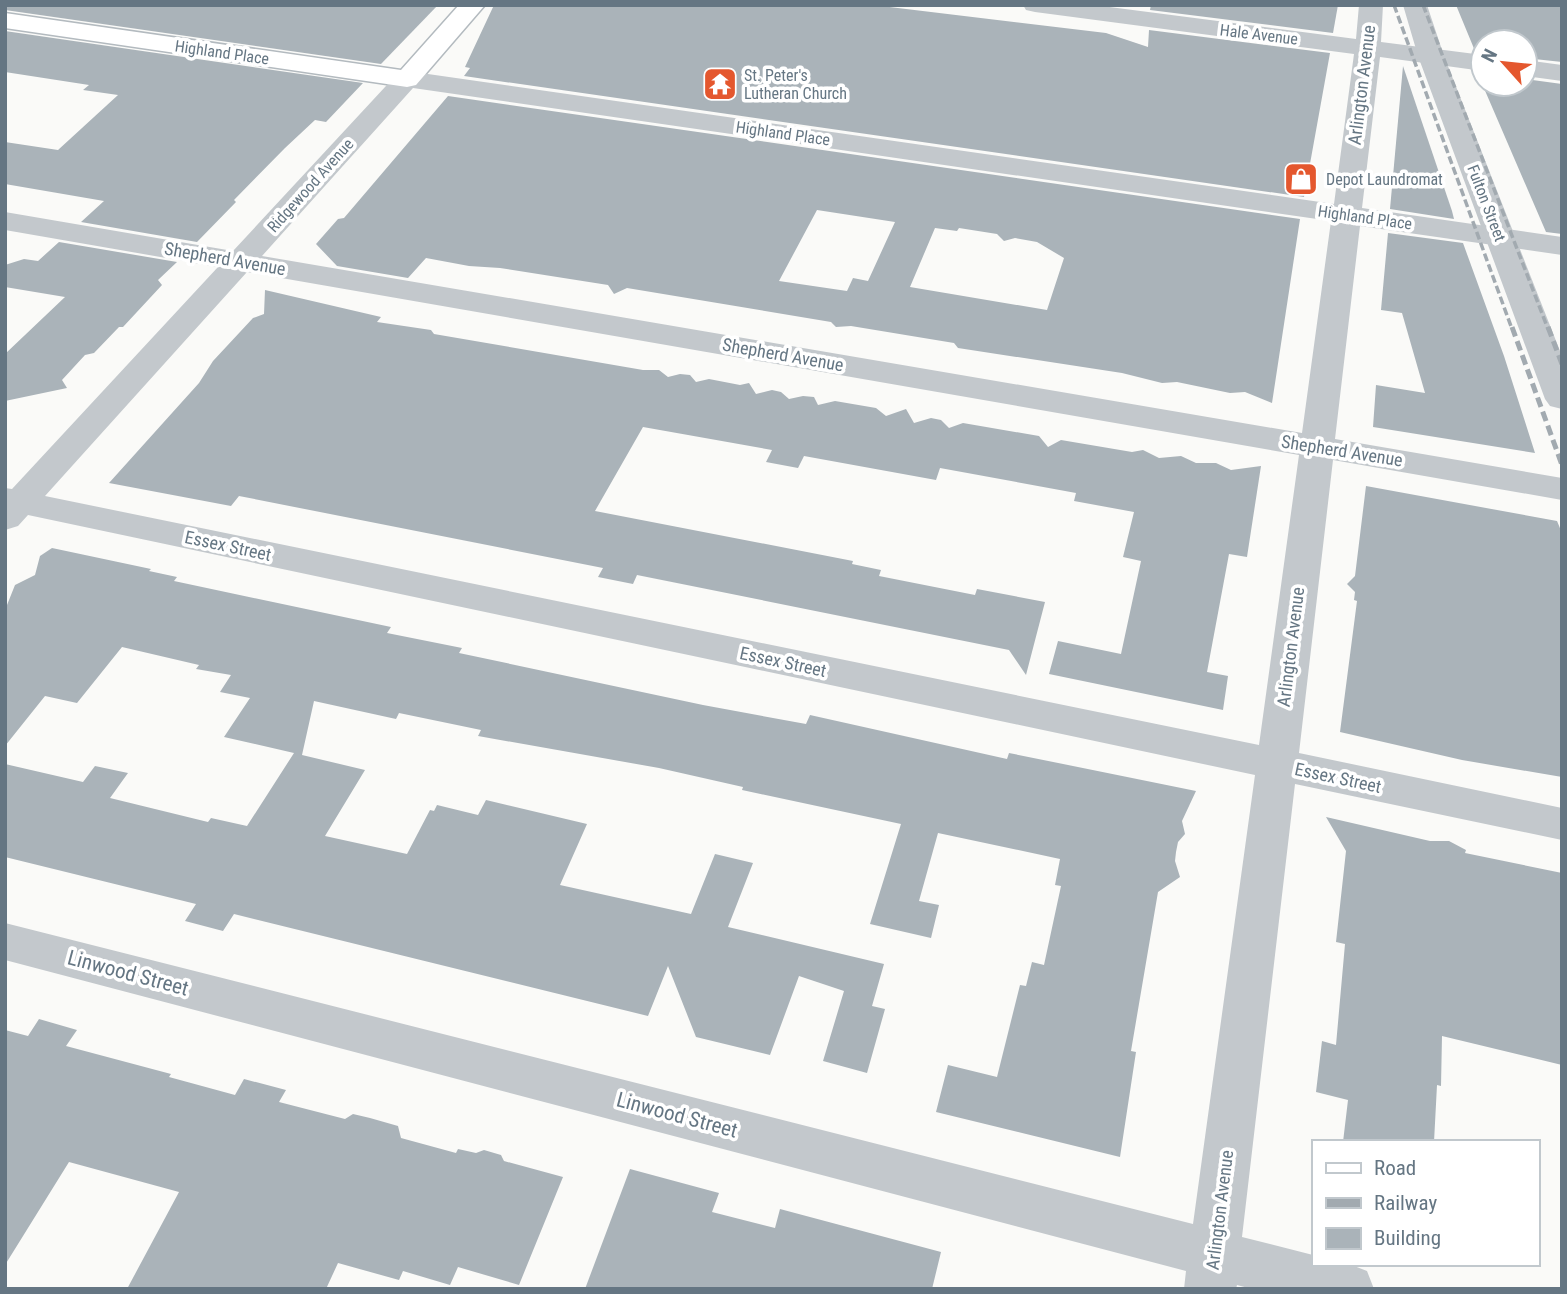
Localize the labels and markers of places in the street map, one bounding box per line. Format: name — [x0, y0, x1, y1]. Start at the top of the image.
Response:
temple icon: St. Peter's Lutheran Church — [701, 65, 739, 103]
place label: St. Peter's Lutheran Church — [744, 66, 847, 103]
shop icon: Depot Laundromat — [1282, 160, 1320, 198]
place label: Depot Laundromat — [1326, 170, 1443, 189]

